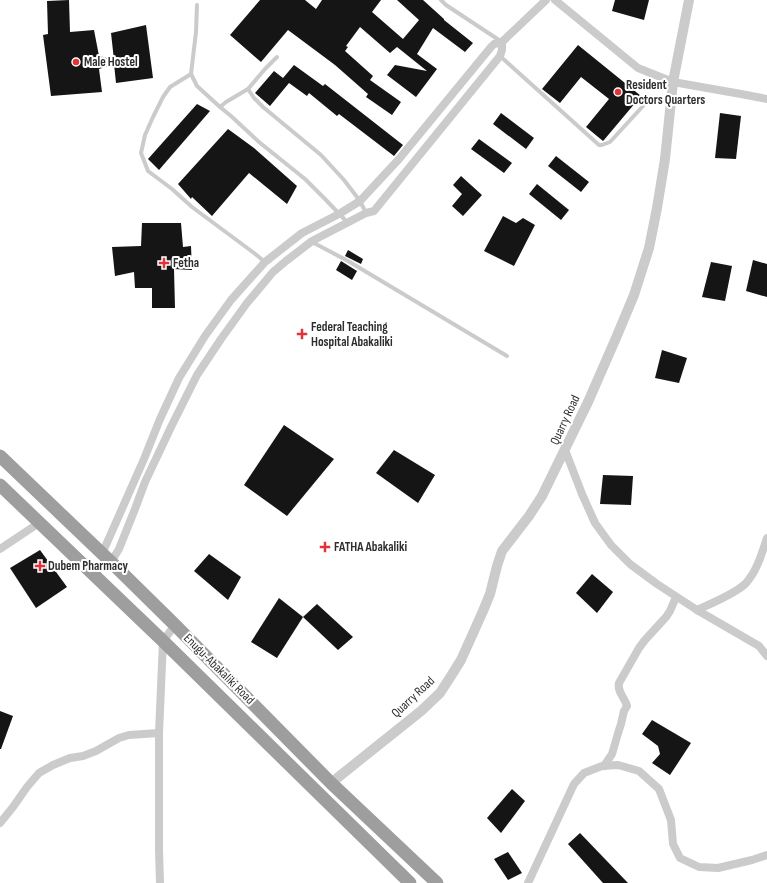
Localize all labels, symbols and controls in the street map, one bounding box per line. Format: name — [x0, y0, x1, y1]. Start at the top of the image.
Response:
place label: Male Hostel — [84, 54, 138, 70]
marker: Male Hostel — [71, 57, 81, 67]
place label: Resident Doctors Quarters — [626, 77, 705, 108]
marker: Resident Doctors Quarters — [613, 87, 623, 97]
place label: Fetha — [173, 255, 199, 271]
marker: Fetha — [158, 257, 170, 269]
place label: Federal Teaching Hospital Abakaliki — [311, 319, 393, 350]
marker: Federal Teaching Hospital Abakaliki — [296, 328, 308, 340]
street label: Quarry Road — [547, 393, 583, 447]
place label: FATHA Abakaliki — [334, 539, 407, 555]
marker: FATHA Abakaliki — [319, 541, 331, 553]
place label: Dubem Pharmacy — [48, 558, 129, 574]
marker: Dubem Pharmacy — [35, 561, 45, 571]
street label: Enugu-Abakaliki Road — [180, 630, 258, 708]
street label: Quarry Road — [388, 673, 438, 721]

